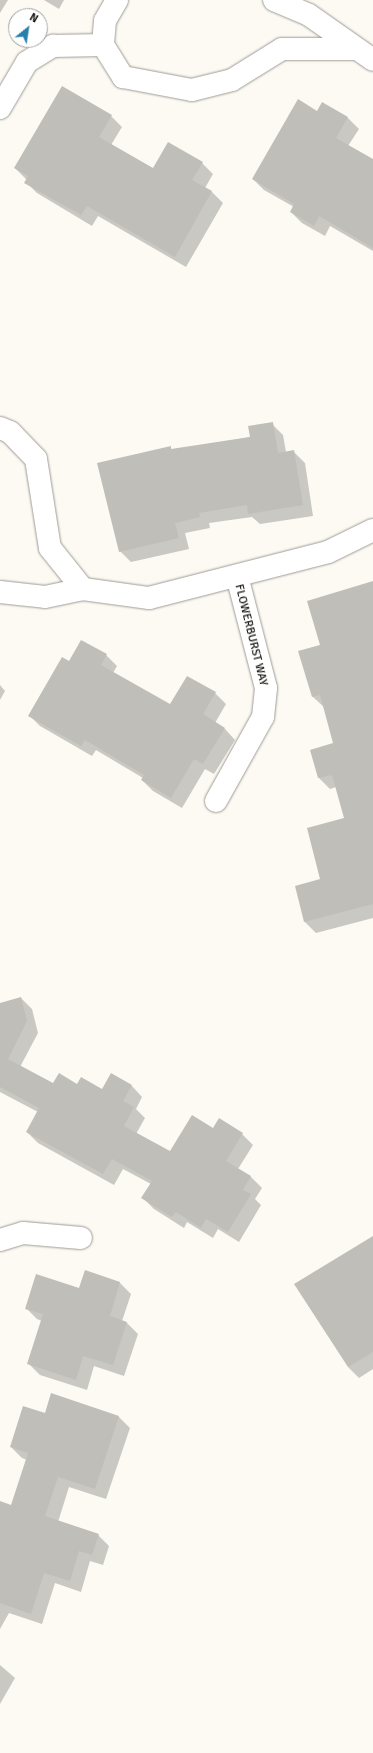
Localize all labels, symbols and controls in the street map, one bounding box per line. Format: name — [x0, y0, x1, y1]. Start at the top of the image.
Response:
north arrow — [8, 8, 48, 48]
text: N — [27, 10, 40, 26]
street label: FLOWERBURST WAY — [231, 583, 271, 687]

